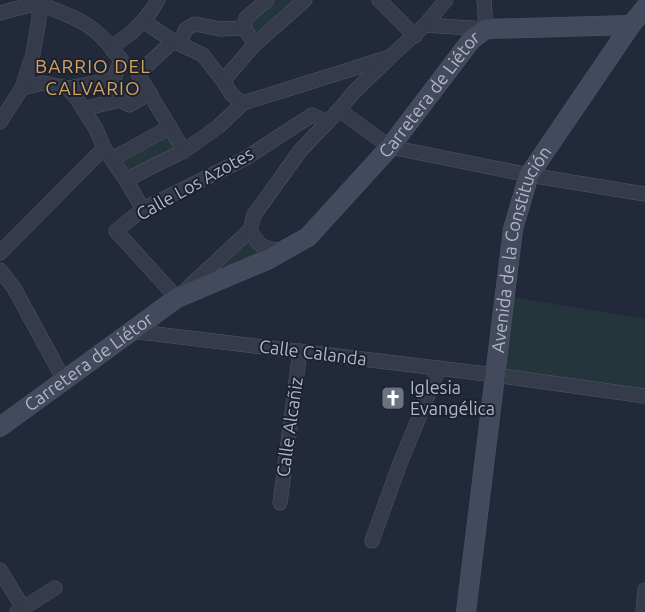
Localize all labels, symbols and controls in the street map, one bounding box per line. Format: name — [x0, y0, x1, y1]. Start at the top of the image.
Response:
street label: Carretera de Liétor — [374, 26, 483, 161]
district label: BARRIO DEL CALVARIO — [35, 55, 151, 99]
street label: Avenida de la Constitución — [487, 142, 555, 354]
street label: Calle Los Azotes — [132, 143, 257, 224]
street label: Carretera de Liétor — [20, 308, 156, 415]
street label: Calle Calanda — [258, 335, 368, 369]
street label: Calle Alcañiz — [272, 376, 306, 478]
place label: Iglesia Evangélica — [410, 377, 495, 418]
church icon: Iglesia Evangélica — [380, 385, 406, 411]

